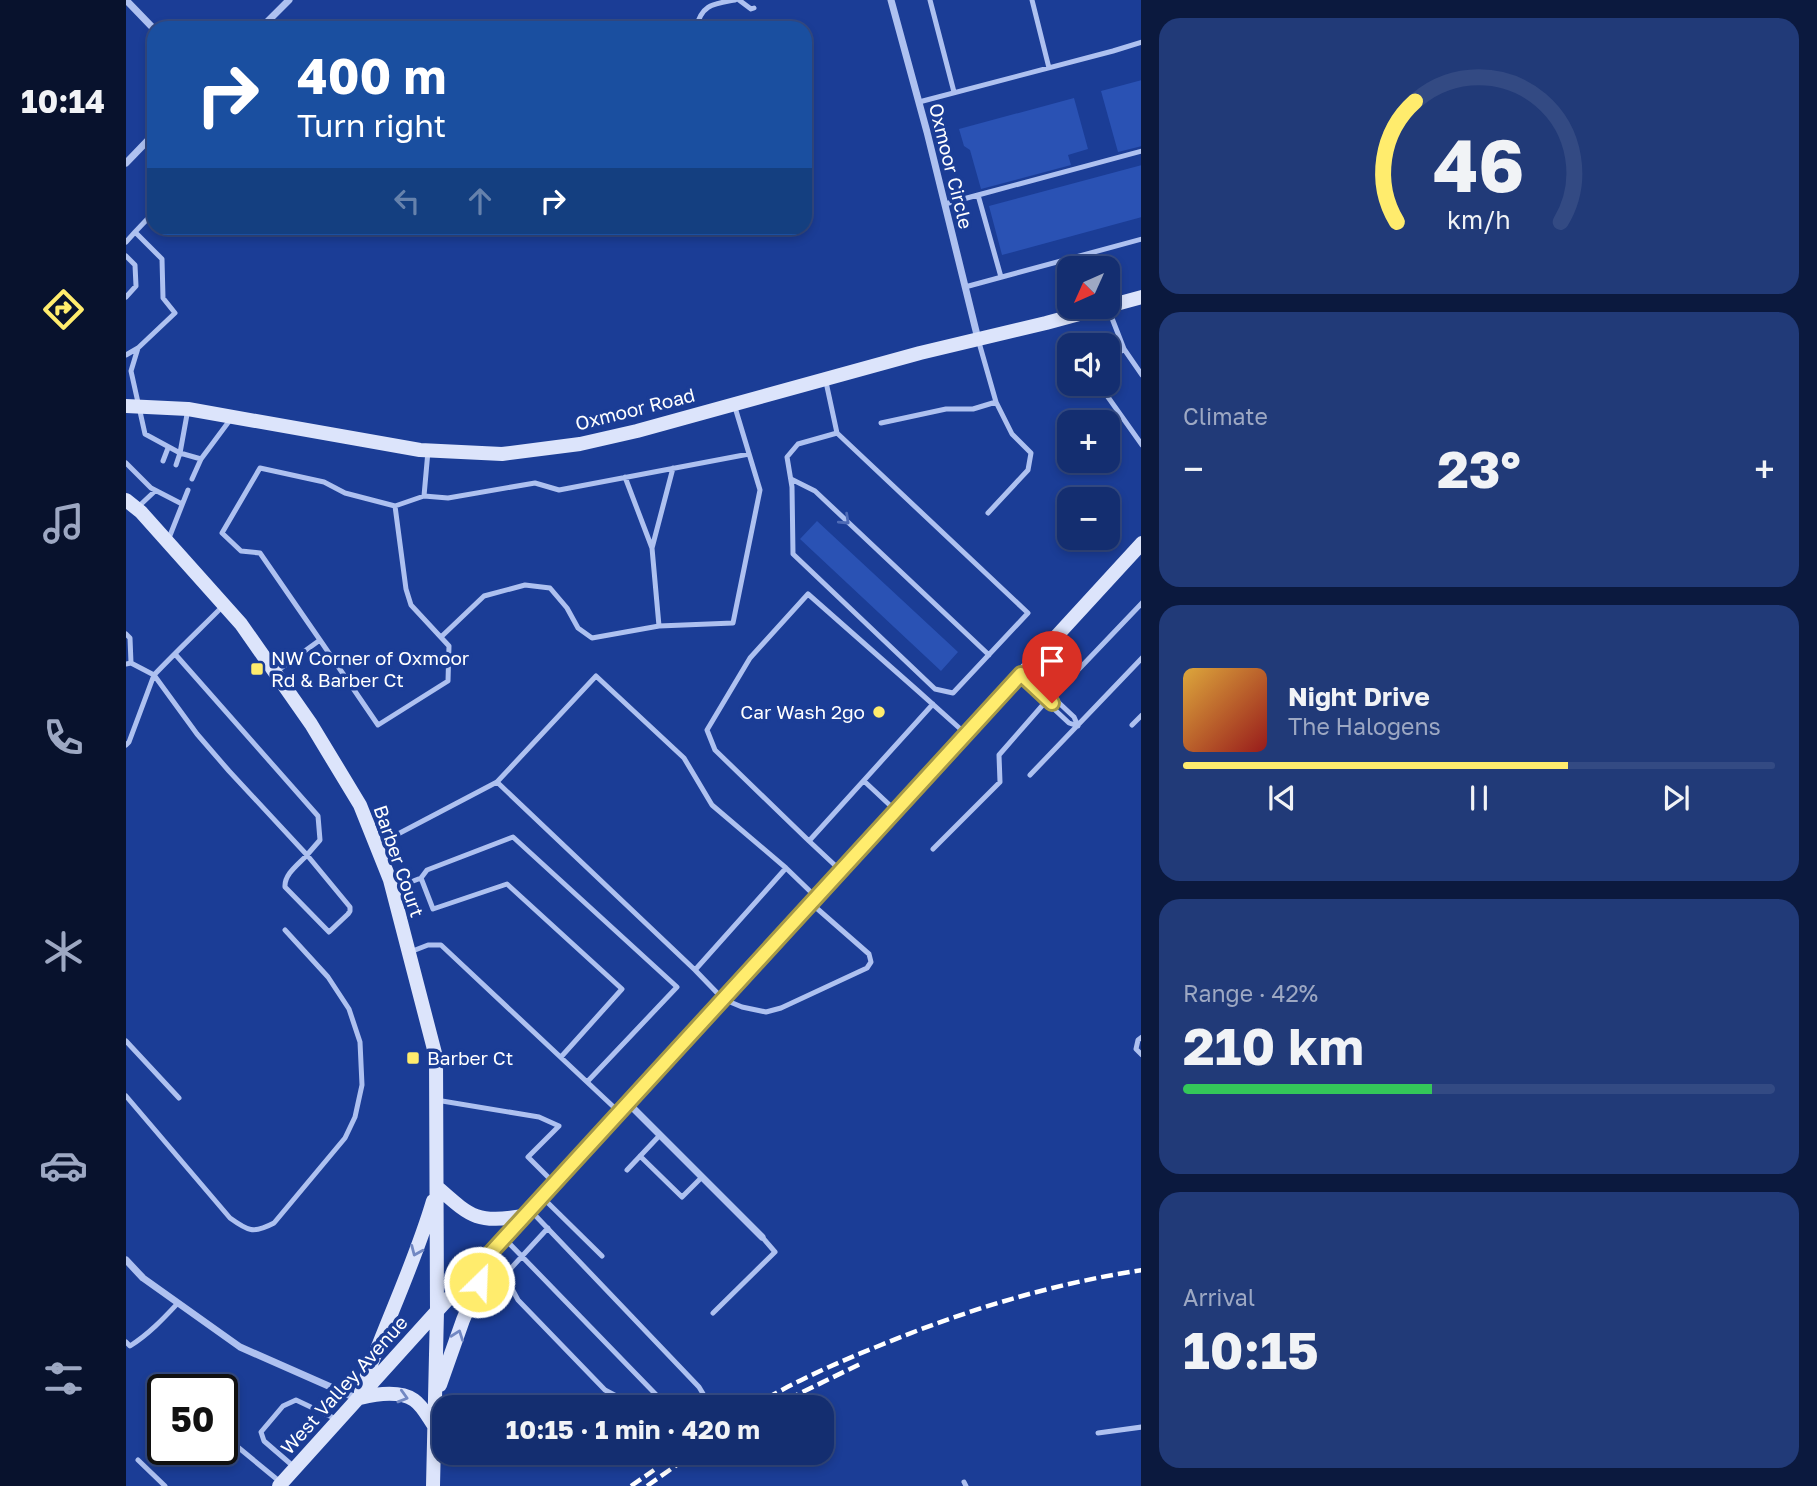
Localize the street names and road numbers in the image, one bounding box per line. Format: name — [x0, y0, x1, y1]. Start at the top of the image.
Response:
street label: Oxmoor Circle — [925, 101, 978, 231]
street label: Oxmoor Road — [573, 383, 697, 435]
street label: Barber Court — [370, 802, 429, 920]
street label: West Valley Avenue — [275, 1311, 412, 1459]

